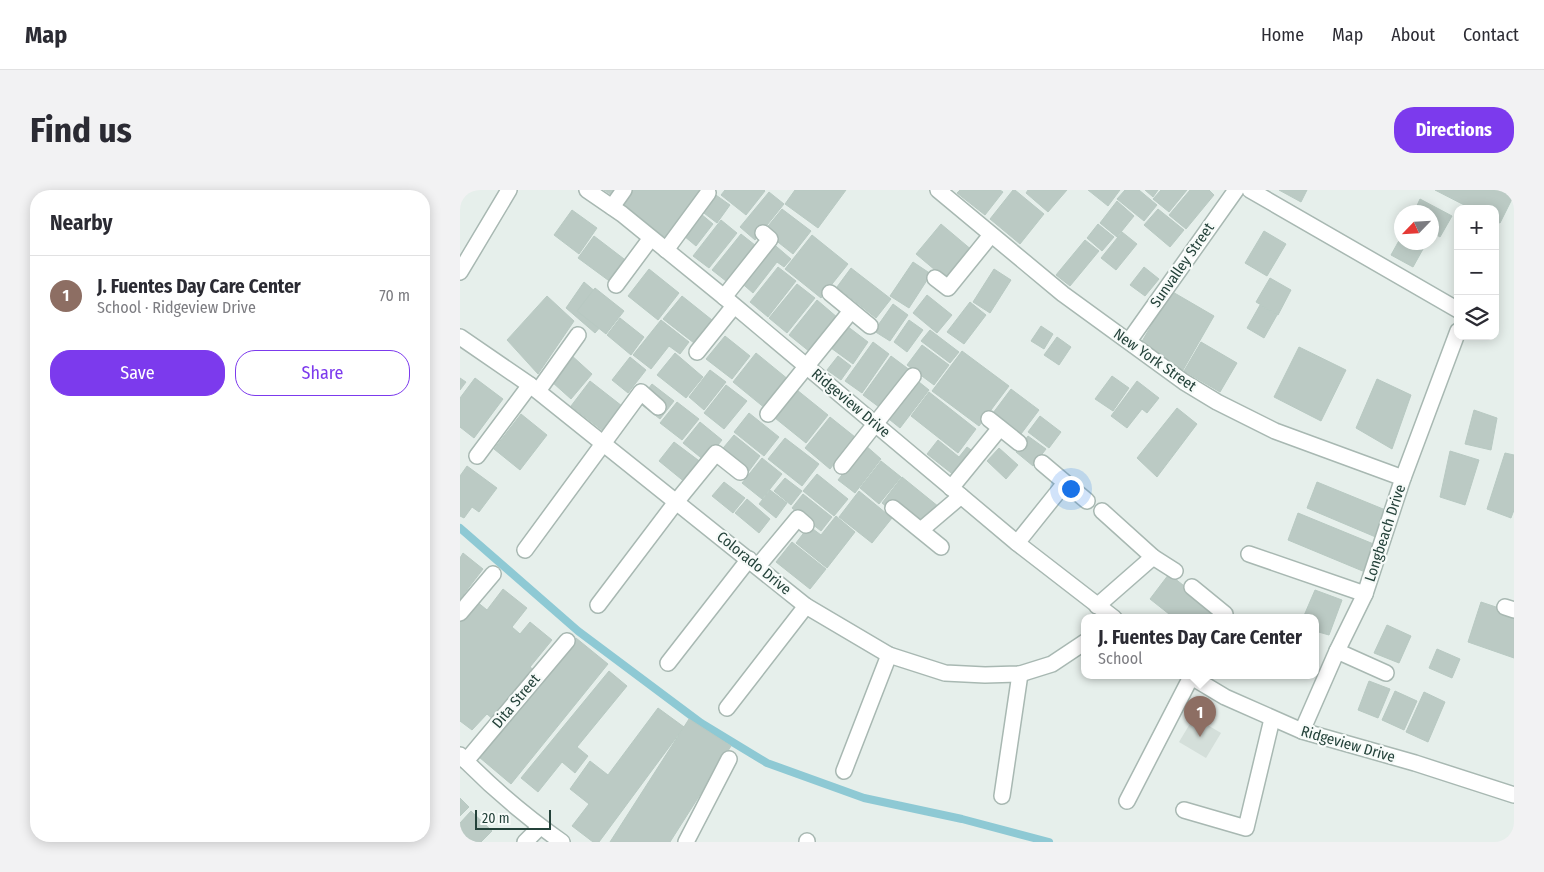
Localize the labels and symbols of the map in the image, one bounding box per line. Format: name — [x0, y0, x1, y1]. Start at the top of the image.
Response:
north arrow — [1394, 205, 1439, 250]
street label: Sunvalley Street — [1146, 219, 1218, 311]
street label: New York Street — [1110, 325, 1200, 395]
street label: Ridgeview Drive — [808, 365, 894, 441]
your location — [1058, 476, 1084, 502]
street label: Longbeach Drive — [1361, 482, 1409, 584]
street label: Colorado Drive — [713, 528, 795, 598]
street label: Dita Street — [488, 670, 544, 732]
pin: 1 — [1184, 696, 1216, 737]
street label: Ridgeview Drive — [1299, 722, 1397, 766]
scale bar — [475, 807, 551, 830]

